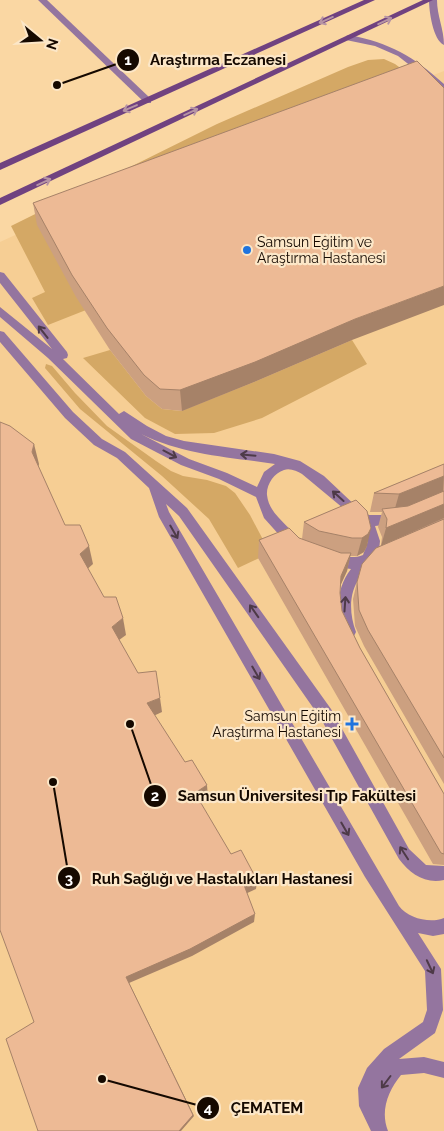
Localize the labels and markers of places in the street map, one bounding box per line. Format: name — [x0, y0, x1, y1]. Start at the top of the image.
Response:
callout: Araştırma Eczanesi — [115, 45, 296, 75]
place label: Samsun Eğitim ve Araştırma Hastanesi — [257, 234, 386, 266]
marker: Samsun Eğitim ve Araştırma Hastanesi — [241, 244, 253, 256]
place label: Samsun Eğitim Araştırma Hastanesi — [212, 708, 341, 740]
marker: Samsun Eğitim Araştırma Hastanesi — [345, 717, 359, 731]
callout: Samsun Üniversitesi Tıp Fakültesi — [143, 781, 427, 811]
callout: Ruh Sağlığı ve Hastalıkları Hastanesi — [57, 863, 362, 893]
callout: ÇEMATEM — [196, 1093, 313, 1123]

